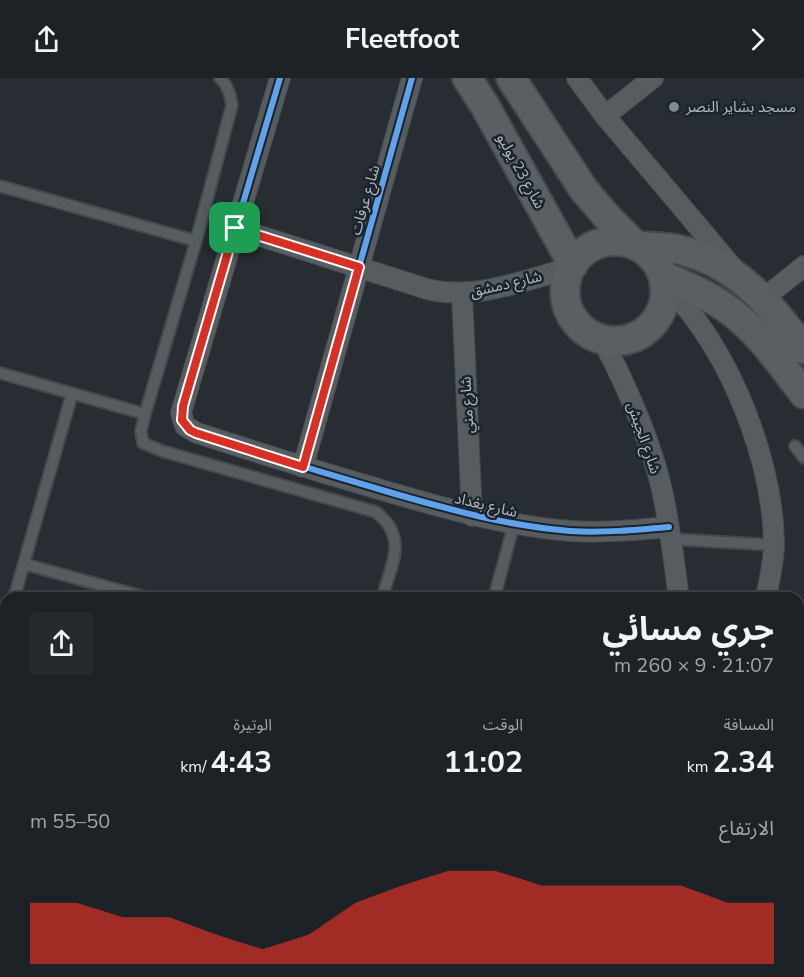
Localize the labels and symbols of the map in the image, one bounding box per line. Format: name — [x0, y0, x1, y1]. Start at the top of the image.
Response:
place label: مسجد بشاير النصر — [685, 97, 796, 117]
marker: مسجد بشاير النصر — [667, 100, 681, 114]
street label: شارع 23 يوليو — [490, 130, 550, 213]
street label: شارع عرفات — [345, 162, 387, 238]
pin — [209, 202, 260, 253]
street label: شارع دمشق — [468, 266, 544, 304]
street label: شارع مني — [456, 376, 480, 434]
street label: شارع الجيش — [620, 399, 666, 477]
street label: شارع بغداد — [452, 488, 519, 524]

